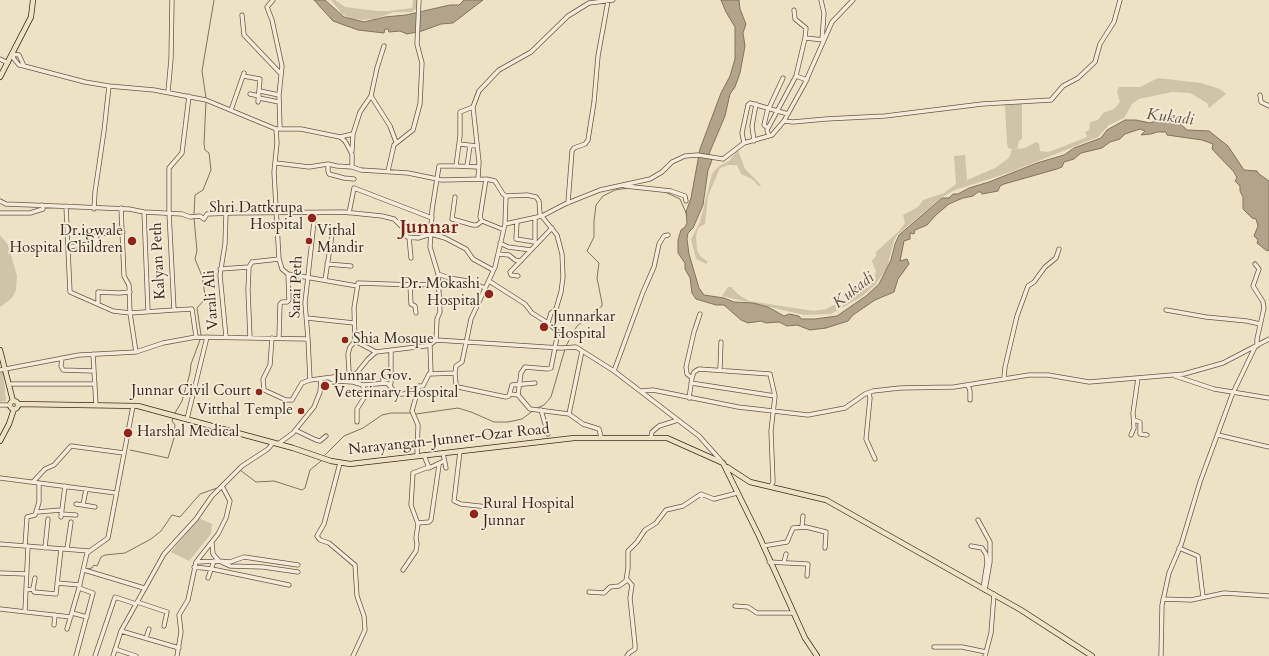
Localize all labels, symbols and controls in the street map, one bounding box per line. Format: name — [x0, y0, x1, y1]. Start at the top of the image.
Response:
water label: Kukadi — [1145, 106, 1195, 130]
place label: Shri Dattkrupa Hospital — [209, 200, 303, 235]
marker: Shri Dattkrupa Hospital — [306, 212, 318, 224]
district label: Junnar — [400, 218, 458, 240]
street label: Kalyan Peth — [148, 222, 170, 300]
place label: Dr.igwale Hospital Children — [10, 223, 123, 258]
place label: Vithal Mandir — [317, 223, 364, 258]
marker: Dr.igwale Hospital Children — [126, 235, 138, 247]
marker: Vithal Mandir — [304, 236, 314, 246]
street label: Sarai Peth — [287, 255, 307, 319]
street label: Varali Ali — [201, 269, 223, 331]
water label: Kukadi — [829, 269, 879, 313]
place label: Dr. Mokashi Hospital — [400, 276, 480, 311]
marker: Dr. Mokashi Hospital — [483, 288, 495, 300]
place label: Junnarkar Hospital — [553, 309, 615, 344]
marker: Junnarkar Hospital — [538, 321, 550, 333]
place label: Shia Mosque — [353, 331, 434, 349]
marker: Shia Mosque — [340, 335, 350, 345]
place label: Junnar Gov. Veterinary Hospital — [334, 368, 458, 403]
marker: Junnar Gov. Veterinary Hospital — [319, 380, 331, 392]
place label: Junnar Civil Court — [131, 383, 251, 401]
marker: Junnar Civil Court — [254, 387, 264, 397]
place label: Vitthal Temple — [197, 402, 293, 420]
marker: Vitthal Temple — [296, 406, 306, 416]
street label: Narayangan-Junner-Ozar Road — [348, 420, 550, 460]
place label: Harshal Medical — [137, 424, 239, 442]
marker: Harshal Medical — [122, 427, 134, 439]
place label: Rural Hospital Junnar — [483, 496, 574, 531]
marker: Rural Hospital Junnar — [468, 508, 480, 520]

